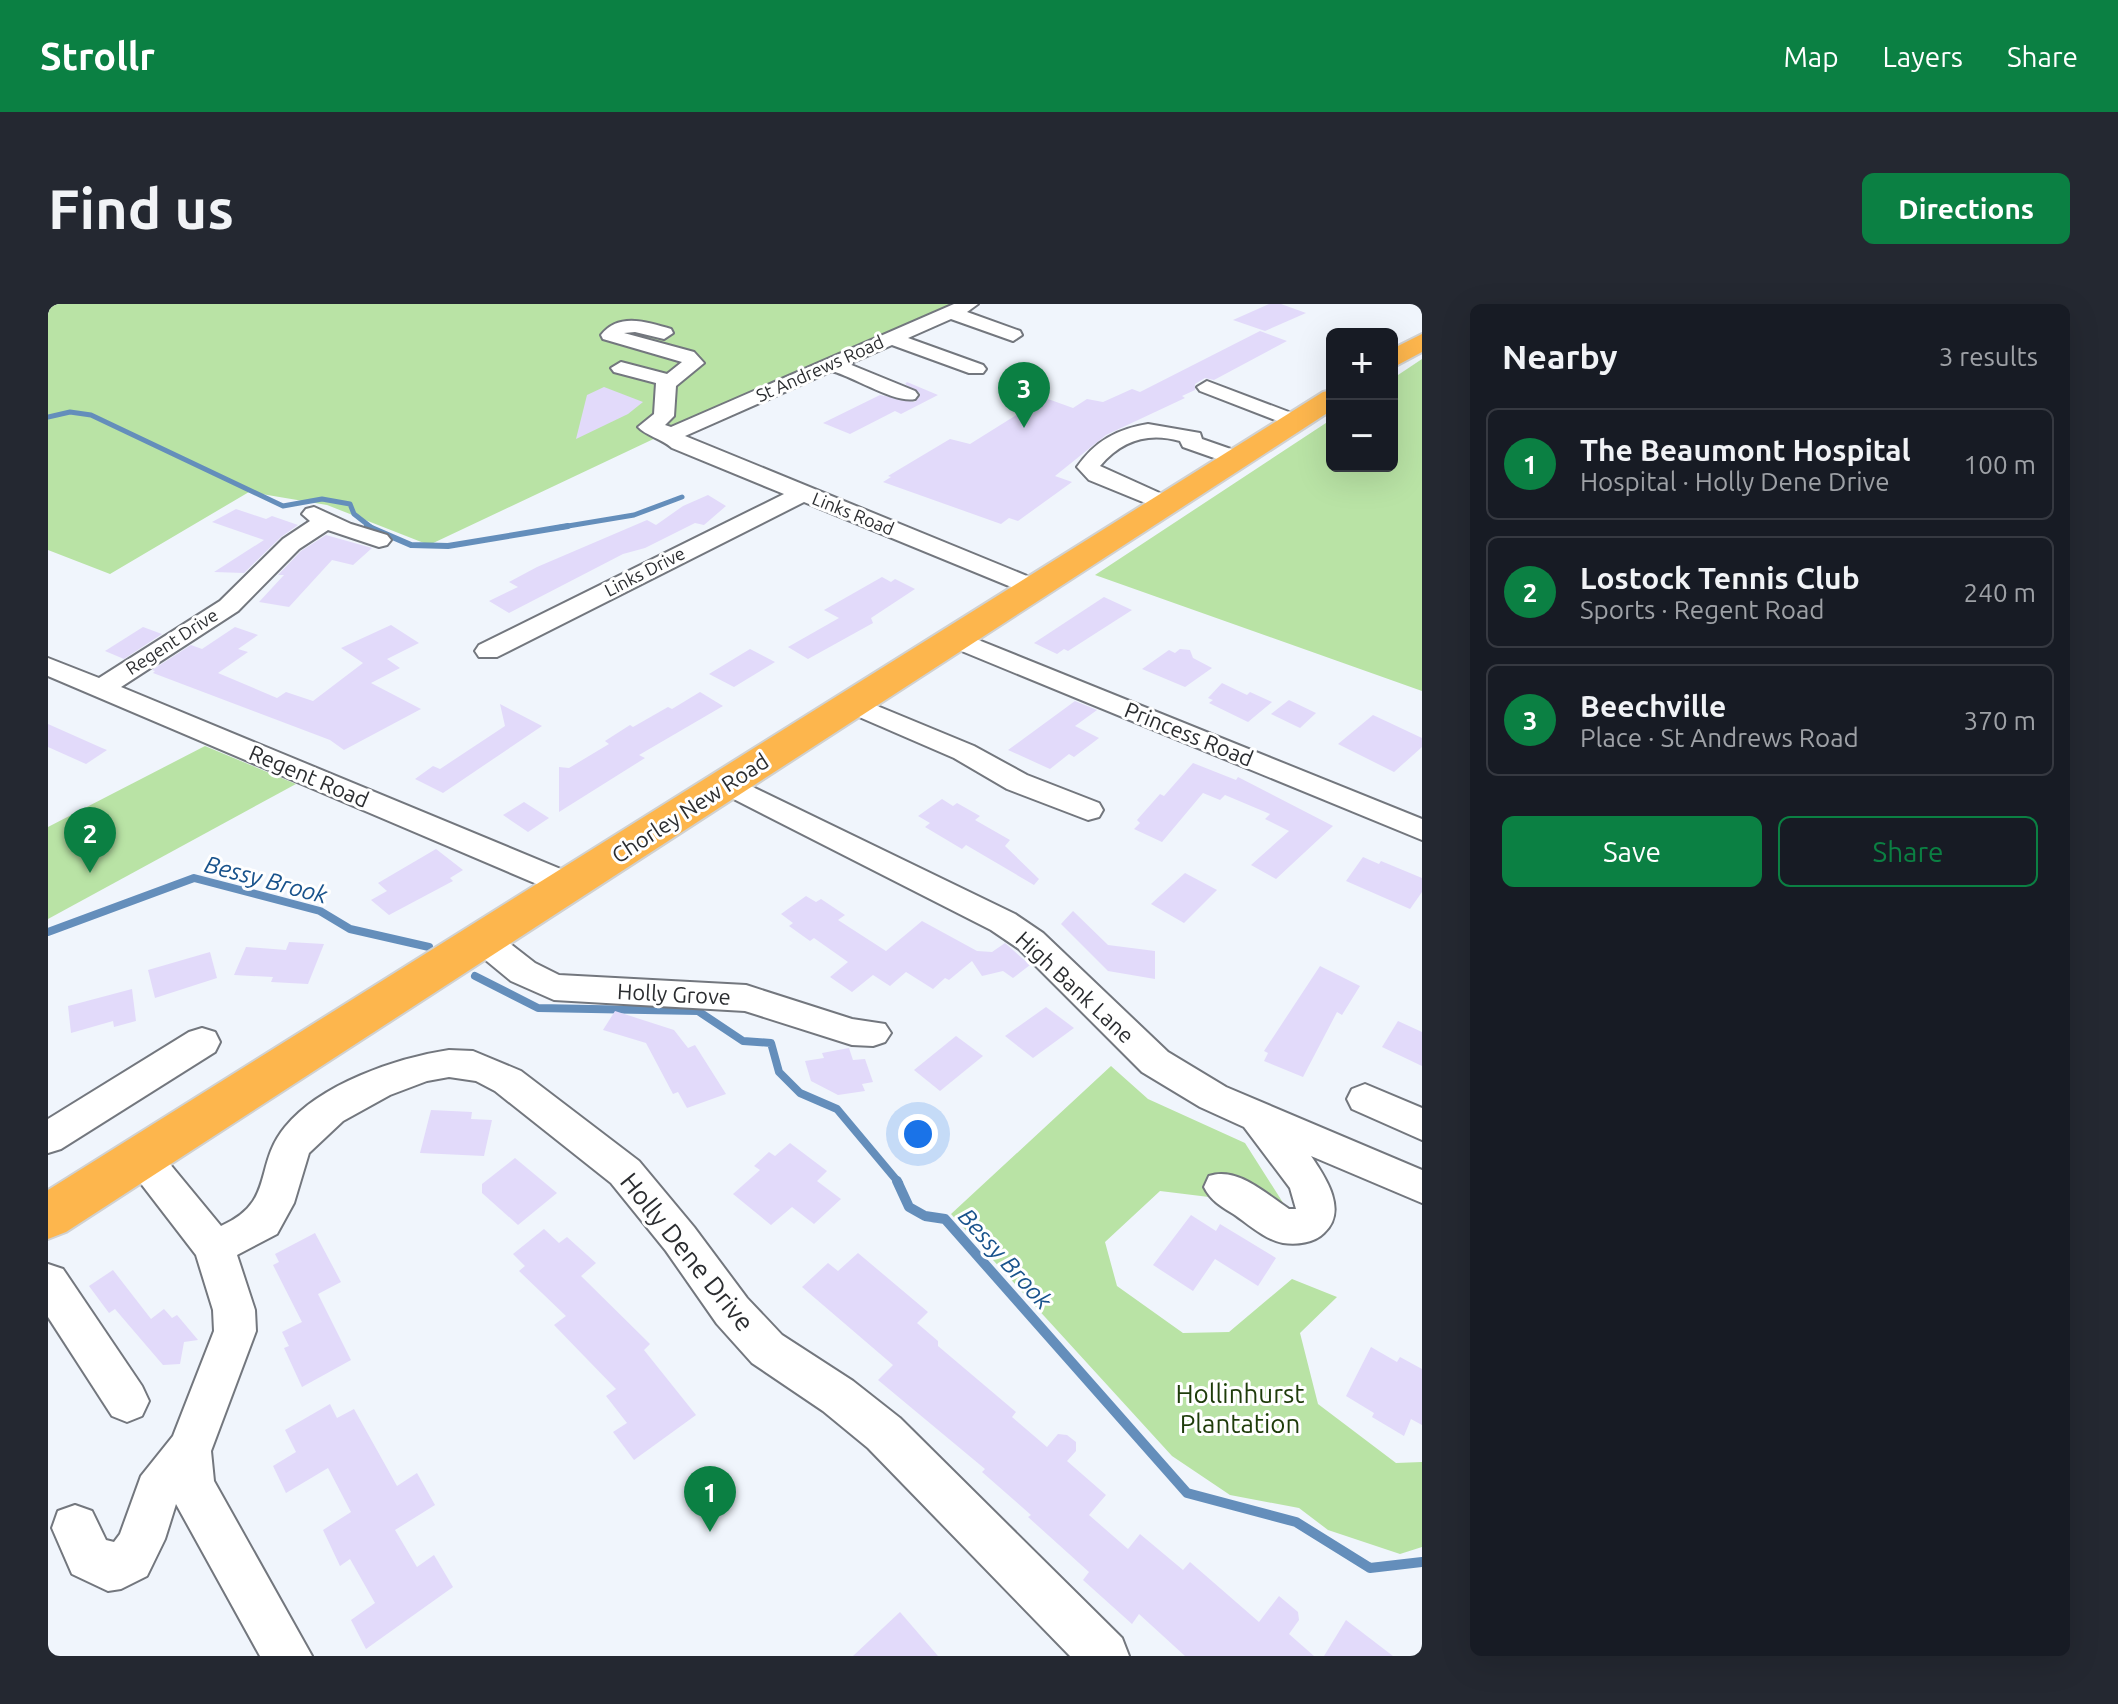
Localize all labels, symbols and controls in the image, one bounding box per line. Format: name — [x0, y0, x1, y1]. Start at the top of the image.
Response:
text: Strollr — [40, 35, 155, 77]
text: Map — [1783, 41, 1839, 72]
text: Layers — [1883, 41, 1963, 72]
text: Share — [2007, 41, 2078, 72]
button: Directions — [1862, 173, 2070, 244]
text: Find us — [48, 177, 234, 240]
map controls — [1326, 328, 1398, 472]
button: + — [1326, 328, 1398, 400]
street label: St Andrews Road — [753, 331, 886, 405]
text: Nearby — [1502, 337, 1617, 375]
text: 3 results — [1939, 342, 2038, 371]
pin: 3 — [998, 362, 1050, 428]
button: − — [1326, 400, 1398, 472]
text: The Beaumont Hospital — [1580, 433, 1911, 467]
text: 1 — [1523, 450, 1537, 479]
text: 100 m — [1964, 450, 2036, 479]
text: Hospital · Holly Dene Drive — [1580, 467, 1890, 496]
street label: Links Road — [810, 488, 897, 539]
street label: Links Drive — [601, 542, 688, 600]
text: Lostock Tennis Club — [1580, 561, 1860, 595]
text: 2 — [1523, 578, 1537, 607]
text: 240 m — [1964, 578, 2036, 607]
text: Sports · Regent Road — [1580, 595, 1824, 624]
street label: Regent Drive — [122, 604, 221, 678]
text: Beechville — [1580, 689, 1726, 723]
street label: Princess Road — [1121, 696, 1257, 771]
text: 3 — [1523, 706, 1537, 735]
text: 370 m — [1964, 706, 2036, 735]
text: Place · St Andrews Road — [1580, 723, 1859, 752]
street label: Regent Road — [246, 739, 373, 812]
street label: Chorley New Road — [607, 748, 773, 867]
pin: 2 — [64, 807, 116, 873]
button: Save — [1502, 816, 1762, 887]
button: Share — [1778, 816, 2038, 887]
water label: Bessy Brook — [202, 850, 331, 909]
street label: High Bank Lane — [1011, 926, 1140, 1048]
street label: Holly Grove — [616, 978, 732, 1009]
your location — [898, 1114, 938, 1154]
street label: Holly Dene Drive — [615, 1167, 760, 1336]
water label: Bessy Brook — [953, 1203, 1058, 1315]
park label: Hollinhurst Plantation — [1175, 1379, 1305, 1438]
pin: 1 — [684, 1466, 736, 1532]

